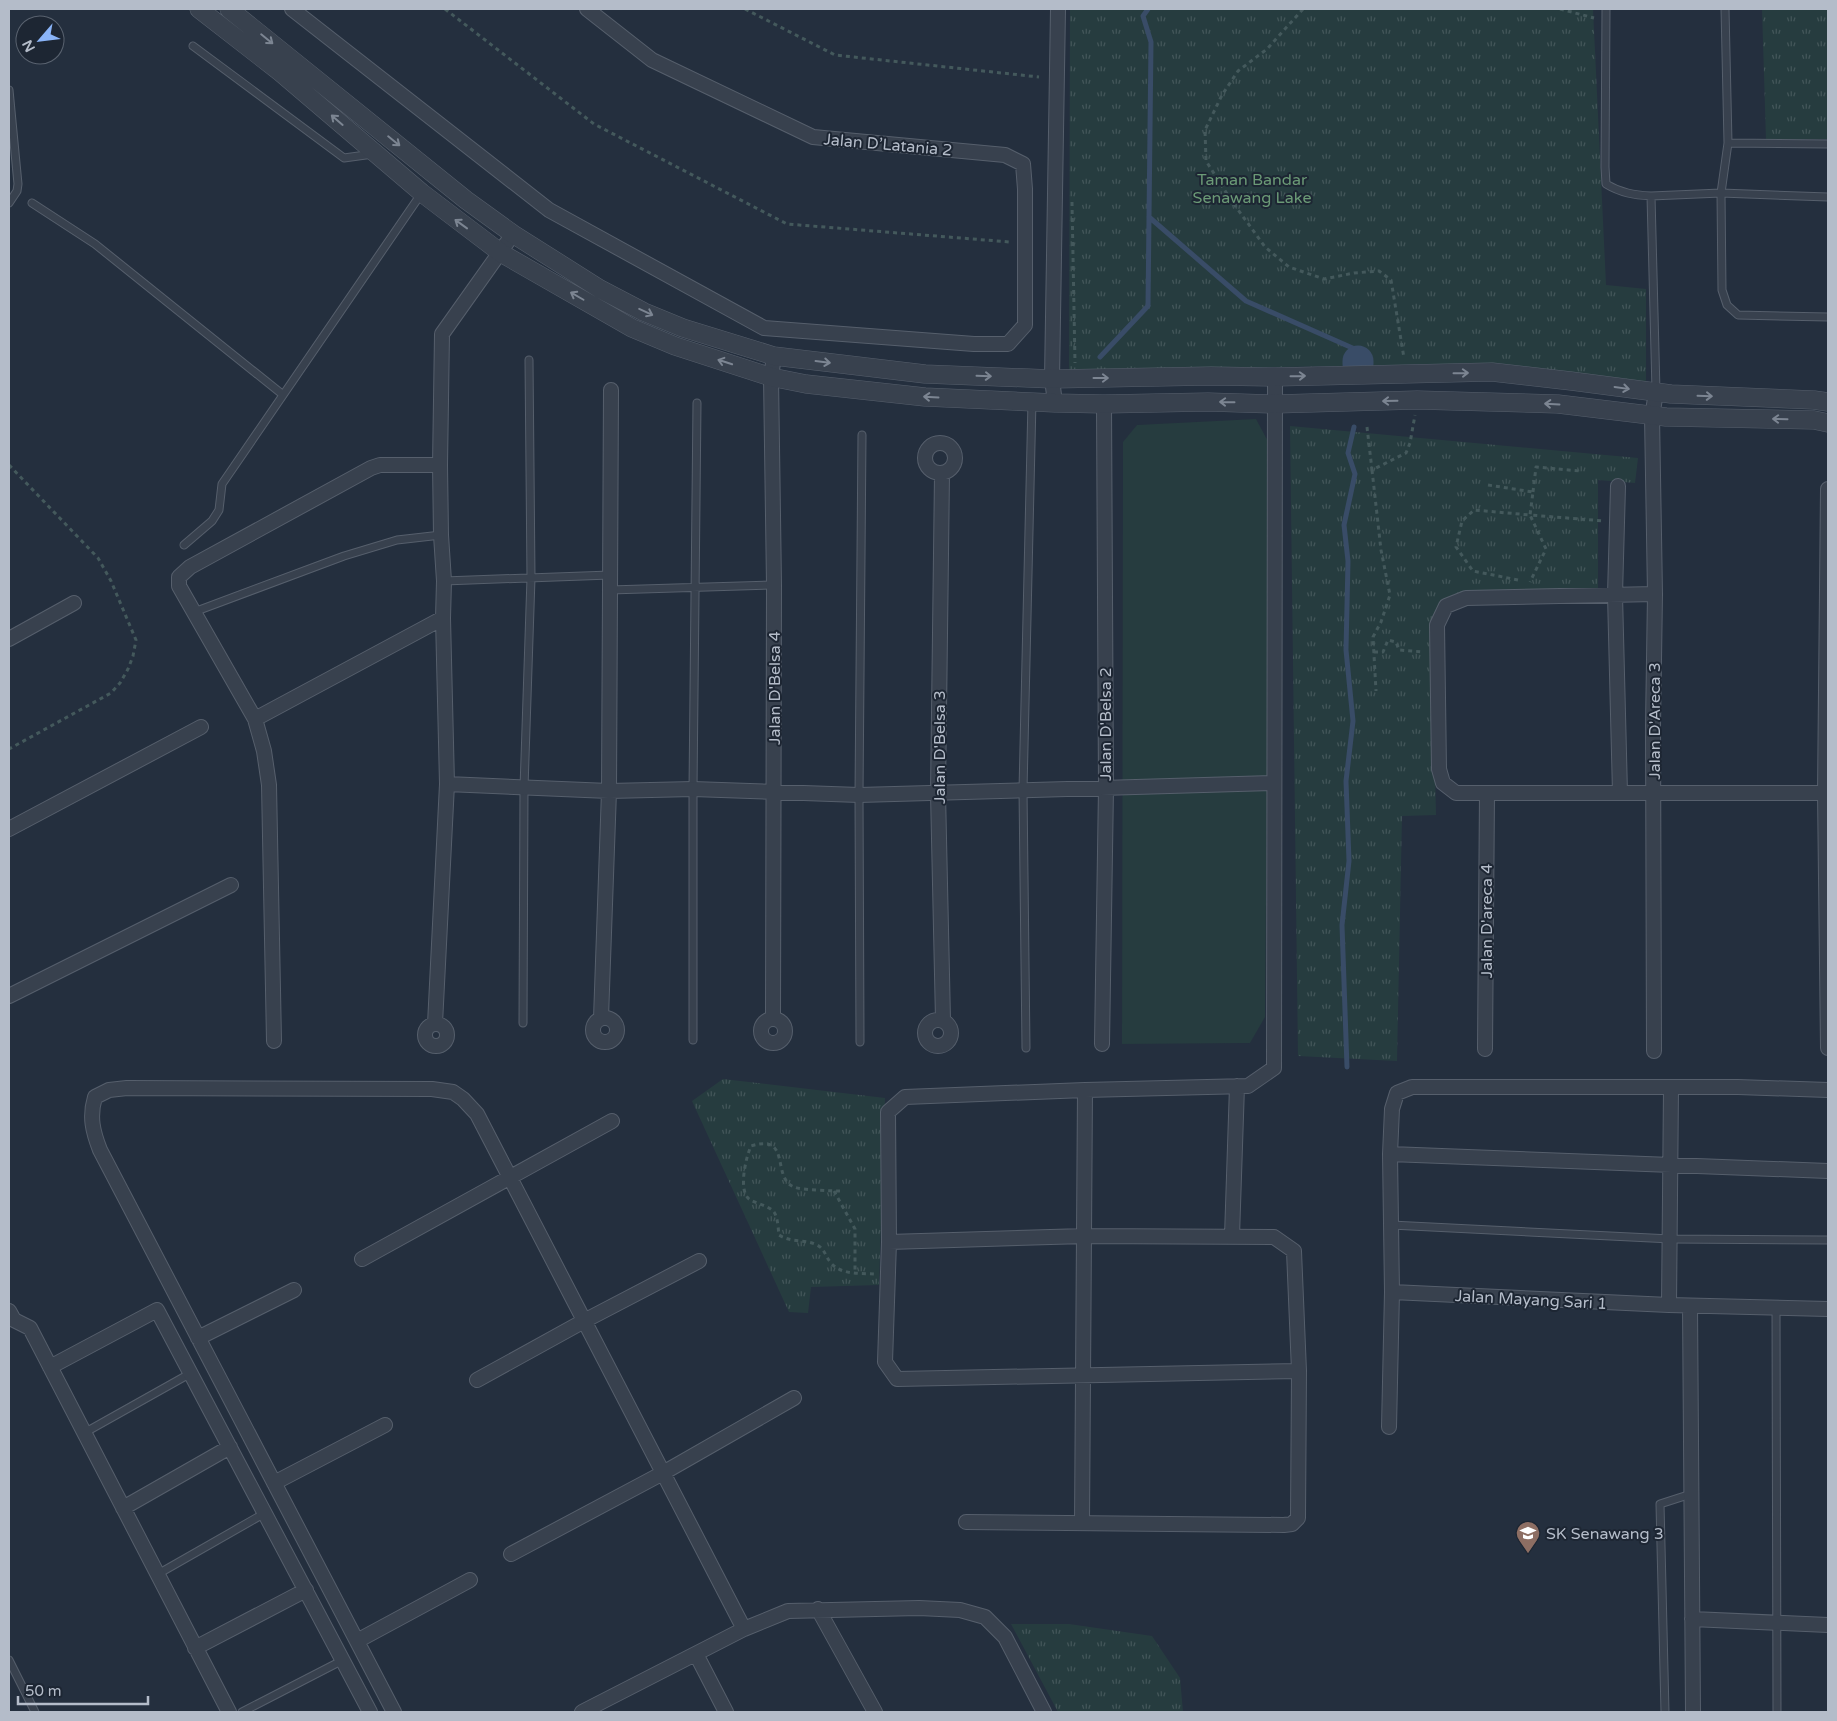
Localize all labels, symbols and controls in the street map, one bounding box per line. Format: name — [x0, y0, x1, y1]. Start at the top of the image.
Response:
north arrow — [15, 15, 65, 65]
one-way arrow — [260, 34, 273, 45]
text: N — [19, 37, 39, 55]
one-way arrow — [331, 114, 344, 126]
street label: Jalan D’Latania 2 — [823, 129, 953, 161]
one-way arrow — [387, 135, 400, 146]
park label: Taman Bandar Senawang Lake — [1193, 170, 1311, 208]
one-way arrow — [455, 219, 469, 230]
one-way arrow — [571, 291, 585, 301]
one-way arrow — [638, 307, 653, 317]
one-way arrow — [717, 357, 733, 367]
one-way arrow — [814, 357, 830, 367]
one-way arrow — [1452, 368, 1468, 378]
one-way arrow — [1290, 371, 1306, 381]
one-way arrow — [976, 372, 992, 381]
one-way arrow — [1092, 373, 1108, 383]
one-way arrow — [1614, 383, 1630, 393]
one-way arrow — [1696, 391, 1712, 400]
one-way arrow — [923, 392, 940, 402]
one-way arrow — [1382, 396, 1398, 405]
one-way arrow — [1219, 398, 1235, 407]
one-way arrow — [1544, 399, 1560, 408]
one-way arrow — [1772, 414, 1788, 424]
street label: Jalan D'Belsa 4 — [765, 631, 785, 745]
street label: Jalan D'Areca 3 — [1645, 662, 1665, 780]
street label: Jalan D'Belsa 2 — [1096, 667, 1116, 781]
street label: Jalan D'Belsa 3 — [930, 690, 950, 804]
street label: Jalan D'areca 4 — [1477, 864, 1497, 978]
street label: Jalan Mayang Sari 1 — [1454, 1286, 1608, 1314]
school or university icon: SK Senawang 3 — [1515, 1520, 1541, 1554]
place label: SK Senawang 3 — [1546, 1524, 1664, 1544]
scale bar — [18, 1674, 148, 1706]
text: 50 m — [25, 1682, 62, 1700]

